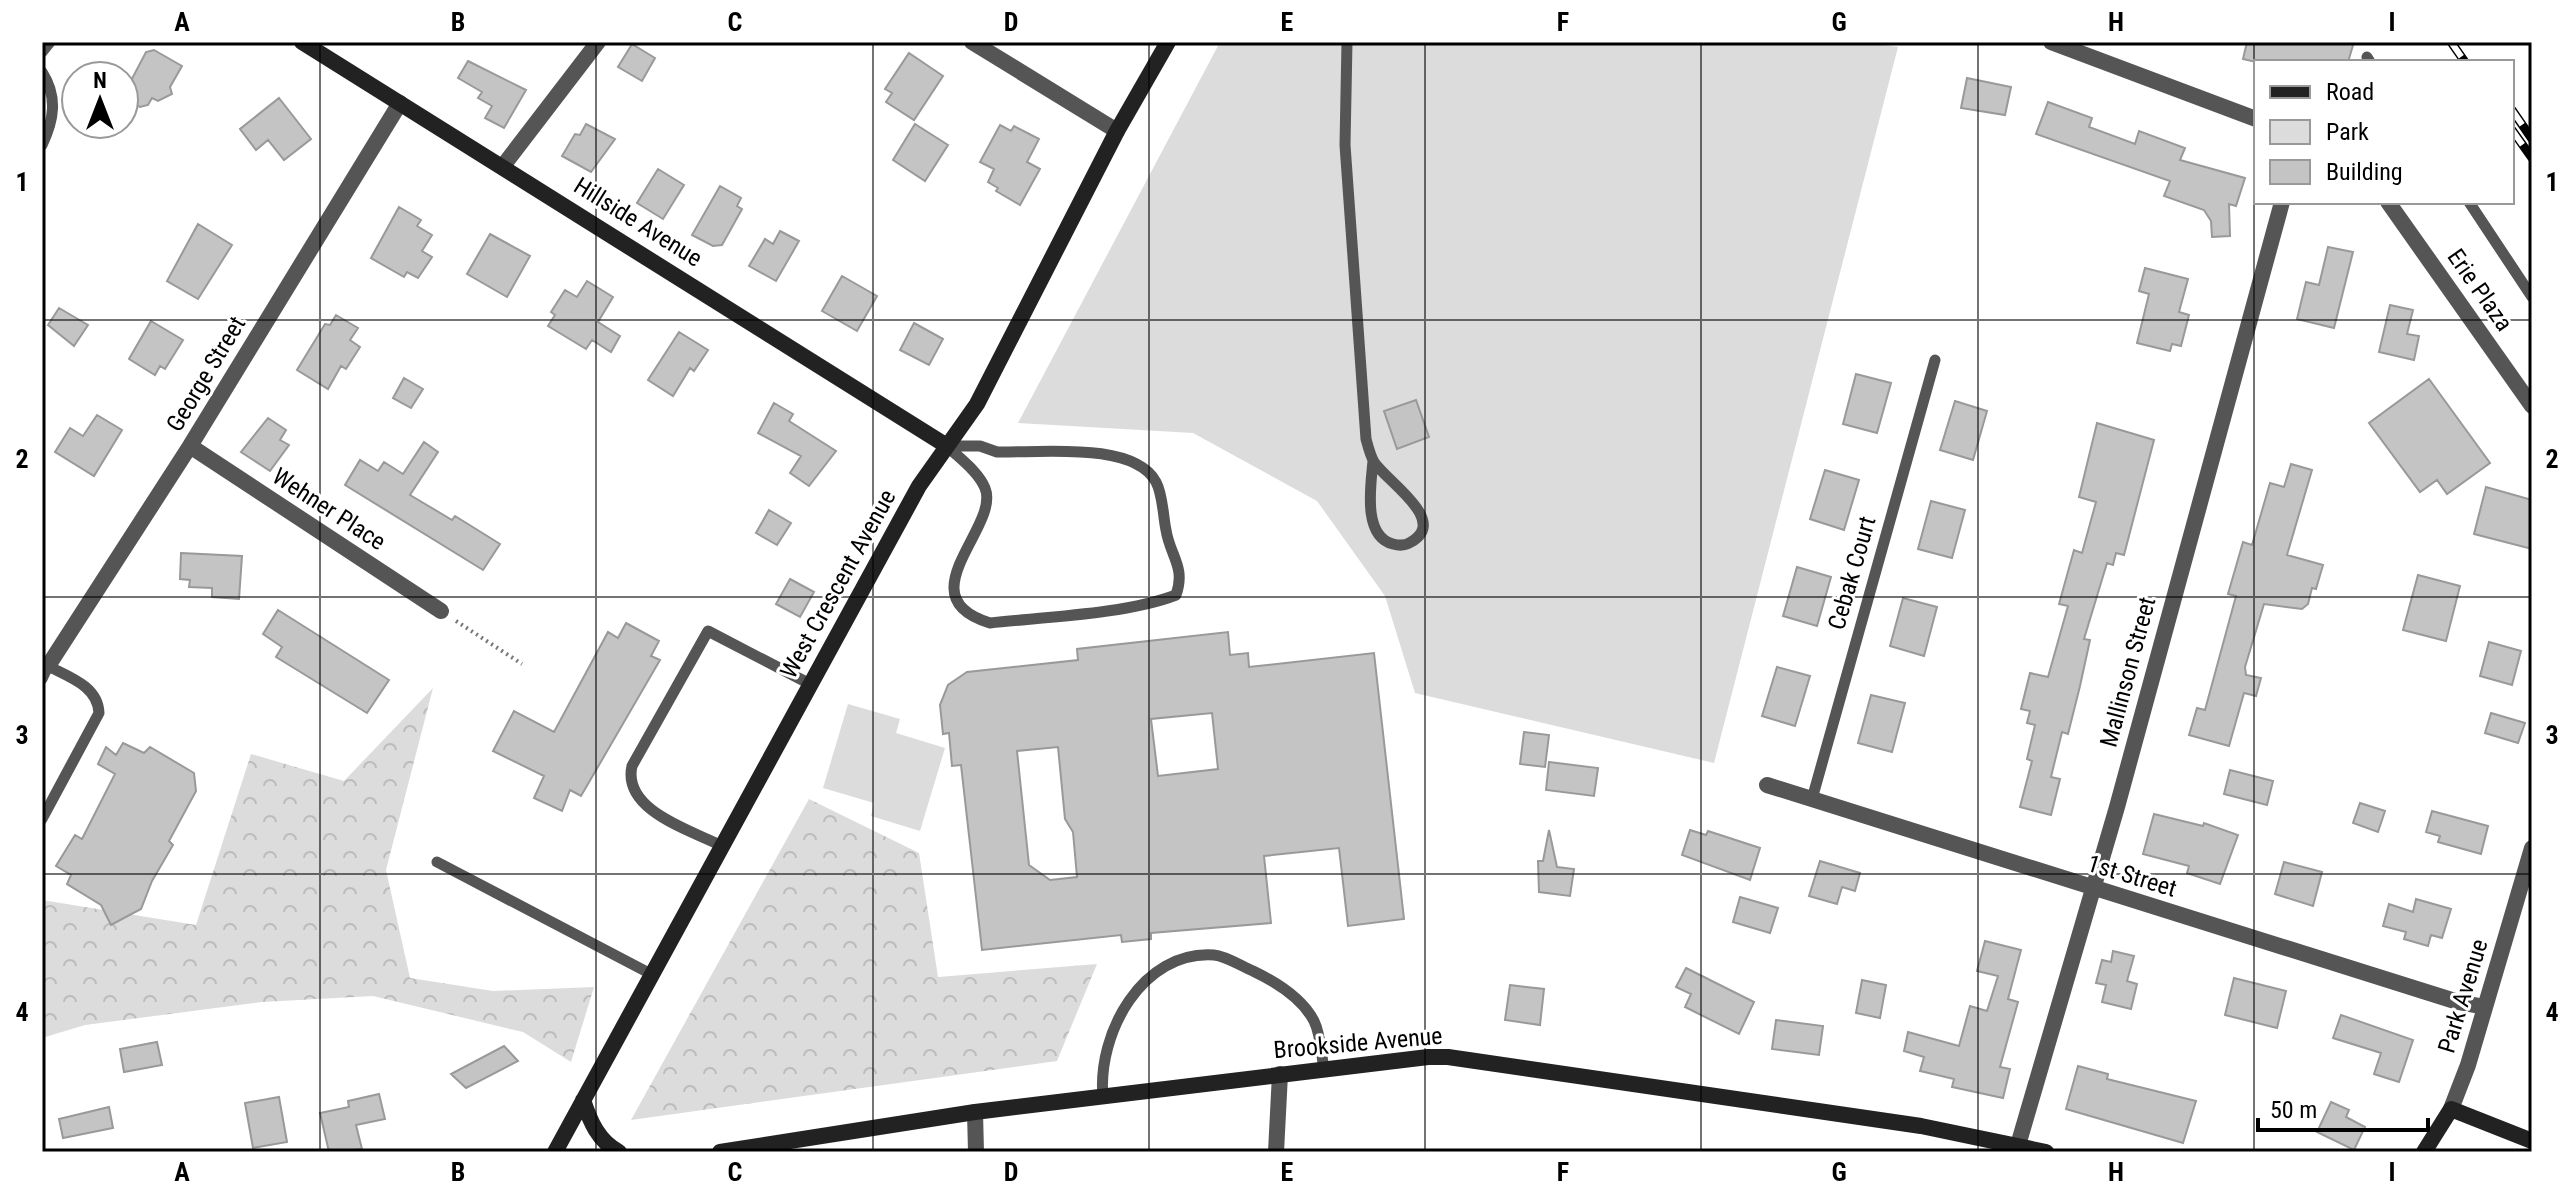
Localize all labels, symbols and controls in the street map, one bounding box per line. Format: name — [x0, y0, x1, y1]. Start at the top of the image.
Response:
text: A — [174, 7, 190, 37]
text: B — [451, 7, 465, 37]
text: C — [728, 7, 743, 37]
text: D — [1004, 7, 1018, 37]
text: E — [1281, 7, 1294, 37]
text: F — [1557, 7, 1569, 37]
text: G — [1831, 7, 1847, 37]
text: H — [2108, 7, 2124, 37]
text: I — [2388, 7, 2396, 37]
north arrow — [60, 60, 140, 140]
legend — [2254, 60, 2514, 204]
text: N — [93, 68, 107, 93]
text: Road — [2326, 78, 2374, 106]
text: Park — [2326, 118, 2369, 146]
text: Building — [2326, 158, 2403, 186]
text: 1 — [15, 167, 29, 197]
text: 1 — [2545, 167, 2559, 197]
street label: Hillside Avenue — [569, 172, 707, 272]
street label: Erie Plaza — [2442, 244, 2518, 336]
street label: George Street — [161, 311, 251, 437]
text: 2 — [15, 444, 29, 474]
text: 2 — [2545, 444, 2559, 474]
street label: Wehner Place — [267, 462, 391, 556]
street label: West Crescent Avenue — [775, 485, 901, 683]
street label: Cebak Court — [1822, 513, 1882, 633]
street label: Mallinson Street — [2095, 594, 2161, 750]
text: 3 — [15, 720, 29, 750]
text: 3 — [2545, 720, 2559, 750]
street label: 1st Street — [2084, 849, 2180, 903]
street label: Park Avenue — [2432, 936, 2494, 1056]
text: 4 — [15, 997, 29, 1027]
text: 4 — [2545, 997, 2559, 1027]
street label: Brookside Avenue — [1272, 1022, 1444, 1064]
scale bar — [2258, 1082, 2428, 1132]
text: 50 m — [2270, 1096, 2317, 1124]
text: A — [174, 1157, 190, 1187]
text: B — [451, 1157, 465, 1187]
text: C — [728, 1157, 743, 1187]
text: D — [1004, 1157, 1018, 1187]
text: E — [1281, 1157, 1294, 1187]
text: F — [1557, 1157, 1569, 1187]
text: G — [1831, 1157, 1847, 1187]
text: H — [2108, 1157, 2124, 1187]
text: I — [2388, 1157, 2396, 1187]

